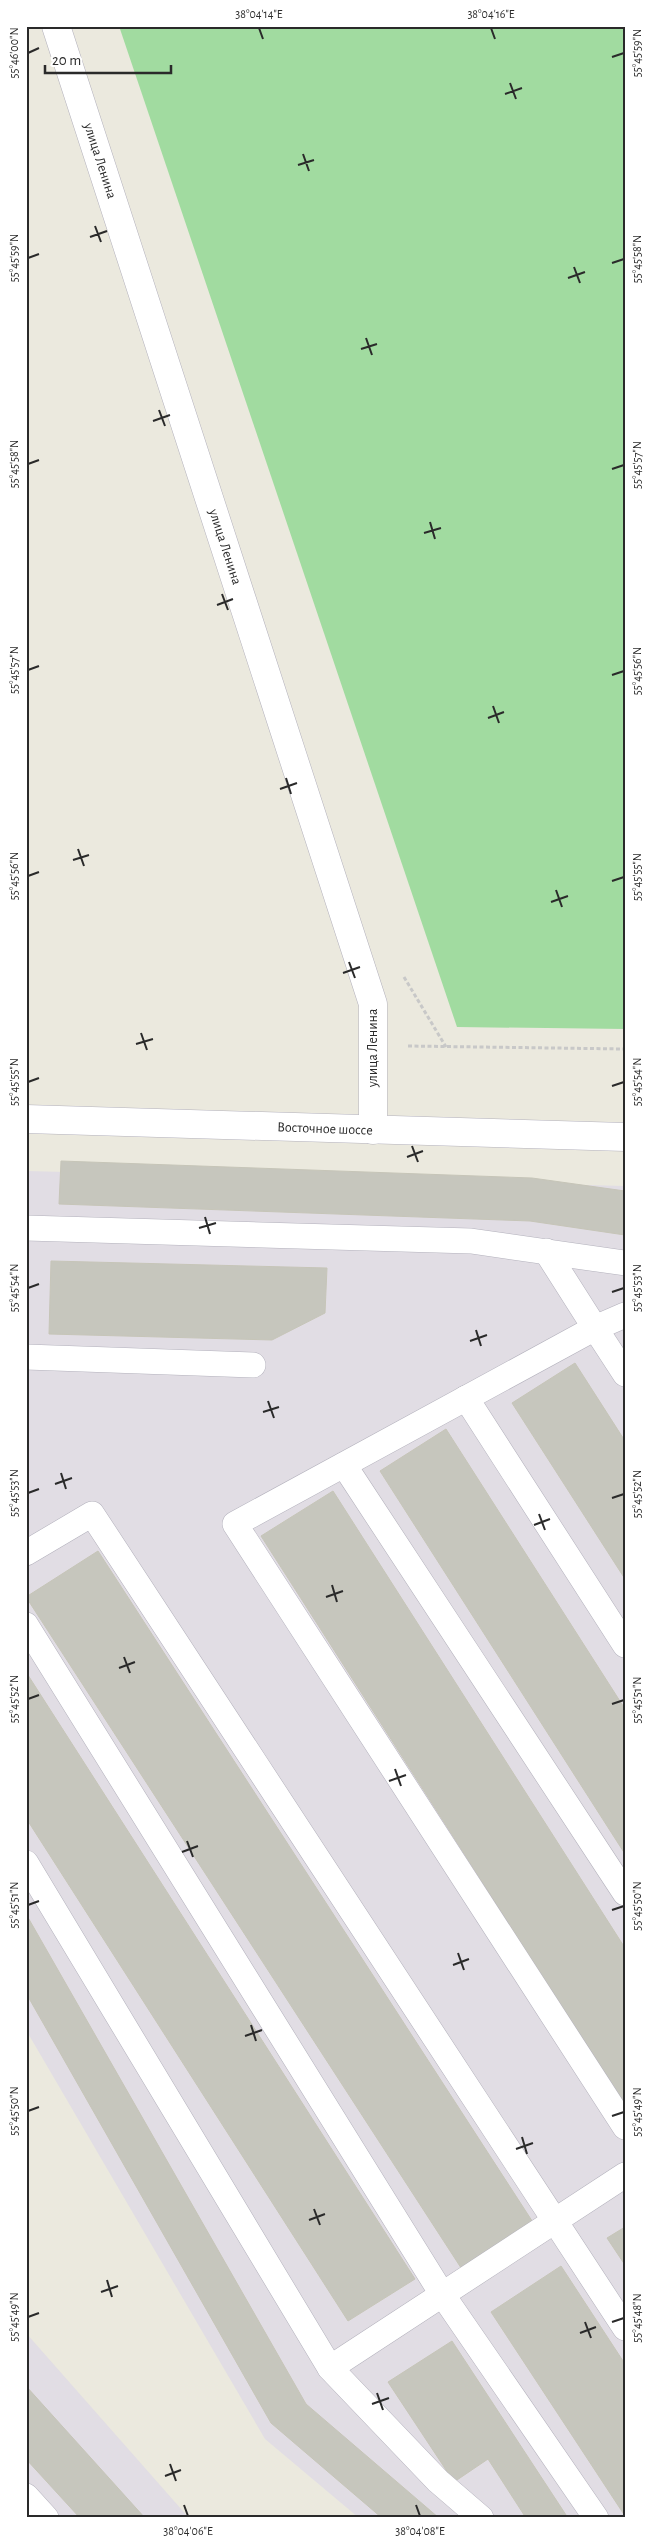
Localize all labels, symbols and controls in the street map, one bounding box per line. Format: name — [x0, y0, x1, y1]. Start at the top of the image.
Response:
text: 38°04'14"E — [235, 8, 283, 20]
text: 38°04'16"E — [467, 8, 515, 20]
text: 55°46'00"N — [8, 27, 20, 79]
text: 55°45'59"N — [631, 29, 643, 77]
scale bar — [45, 42, 171, 74]
text: 20 m — [52, 53, 81, 68]
street label: улица Ленина — [81, 120, 119, 201]
text: 55°45'59"N — [8, 234, 20, 282]
text: 55°45'58"N — [631, 235, 643, 283]
text: 55°45'58"N — [8, 440, 20, 488]
text: 55°45'57"N — [631, 441, 643, 489]
street label: улица Ленина — [206, 506, 244, 587]
text: 55°45'57"N — [8, 646, 20, 694]
text: 55°45'56"N — [631, 647, 643, 695]
text: 55°45'56"N — [8, 852, 20, 900]
text: 55°45'55"N — [631, 853, 643, 901]
street label: улица Ленина — [366, 1008, 380, 1088]
text: 55°45'55"N — [8, 1058, 20, 1106]
text: 55°45'54"N — [631, 1058, 643, 1106]
street label: Восточное шоссе — [277, 1120, 373, 1138]
text: 55°45'54"N — [8, 1264, 20, 1312]
text: 55°45'53"N — [631, 1264, 643, 1312]
text: 55°45'53"N — [8, 1469, 20, 1517]
text: 55°45'52"N — [631, 1470, 643, 1518]
text: 55°45'52"N — [8, 1675, 20, 1723]
text: 55°45'51"N — [631, 1676, 643, 1724]
text: 55°45'51"N — [8, 1881, 20, 1929]
text: 55°45'50"N — [631, 1881, 643, 1931]
text: 55°45'50"N — [8, 2086, 20, 2136]
text: 55°45'49"N — [631, 2087, 643, 2137]
text: 55°45'49"N — [8, 2292, 20, 2342]
text: 55°45'48"N — [631, 2293, 643, 2343]
text: 38°04'06"E — [163, 2525, 213, 2537]
text: 38°04'08"E — [395, 2525, 445, 2537]

